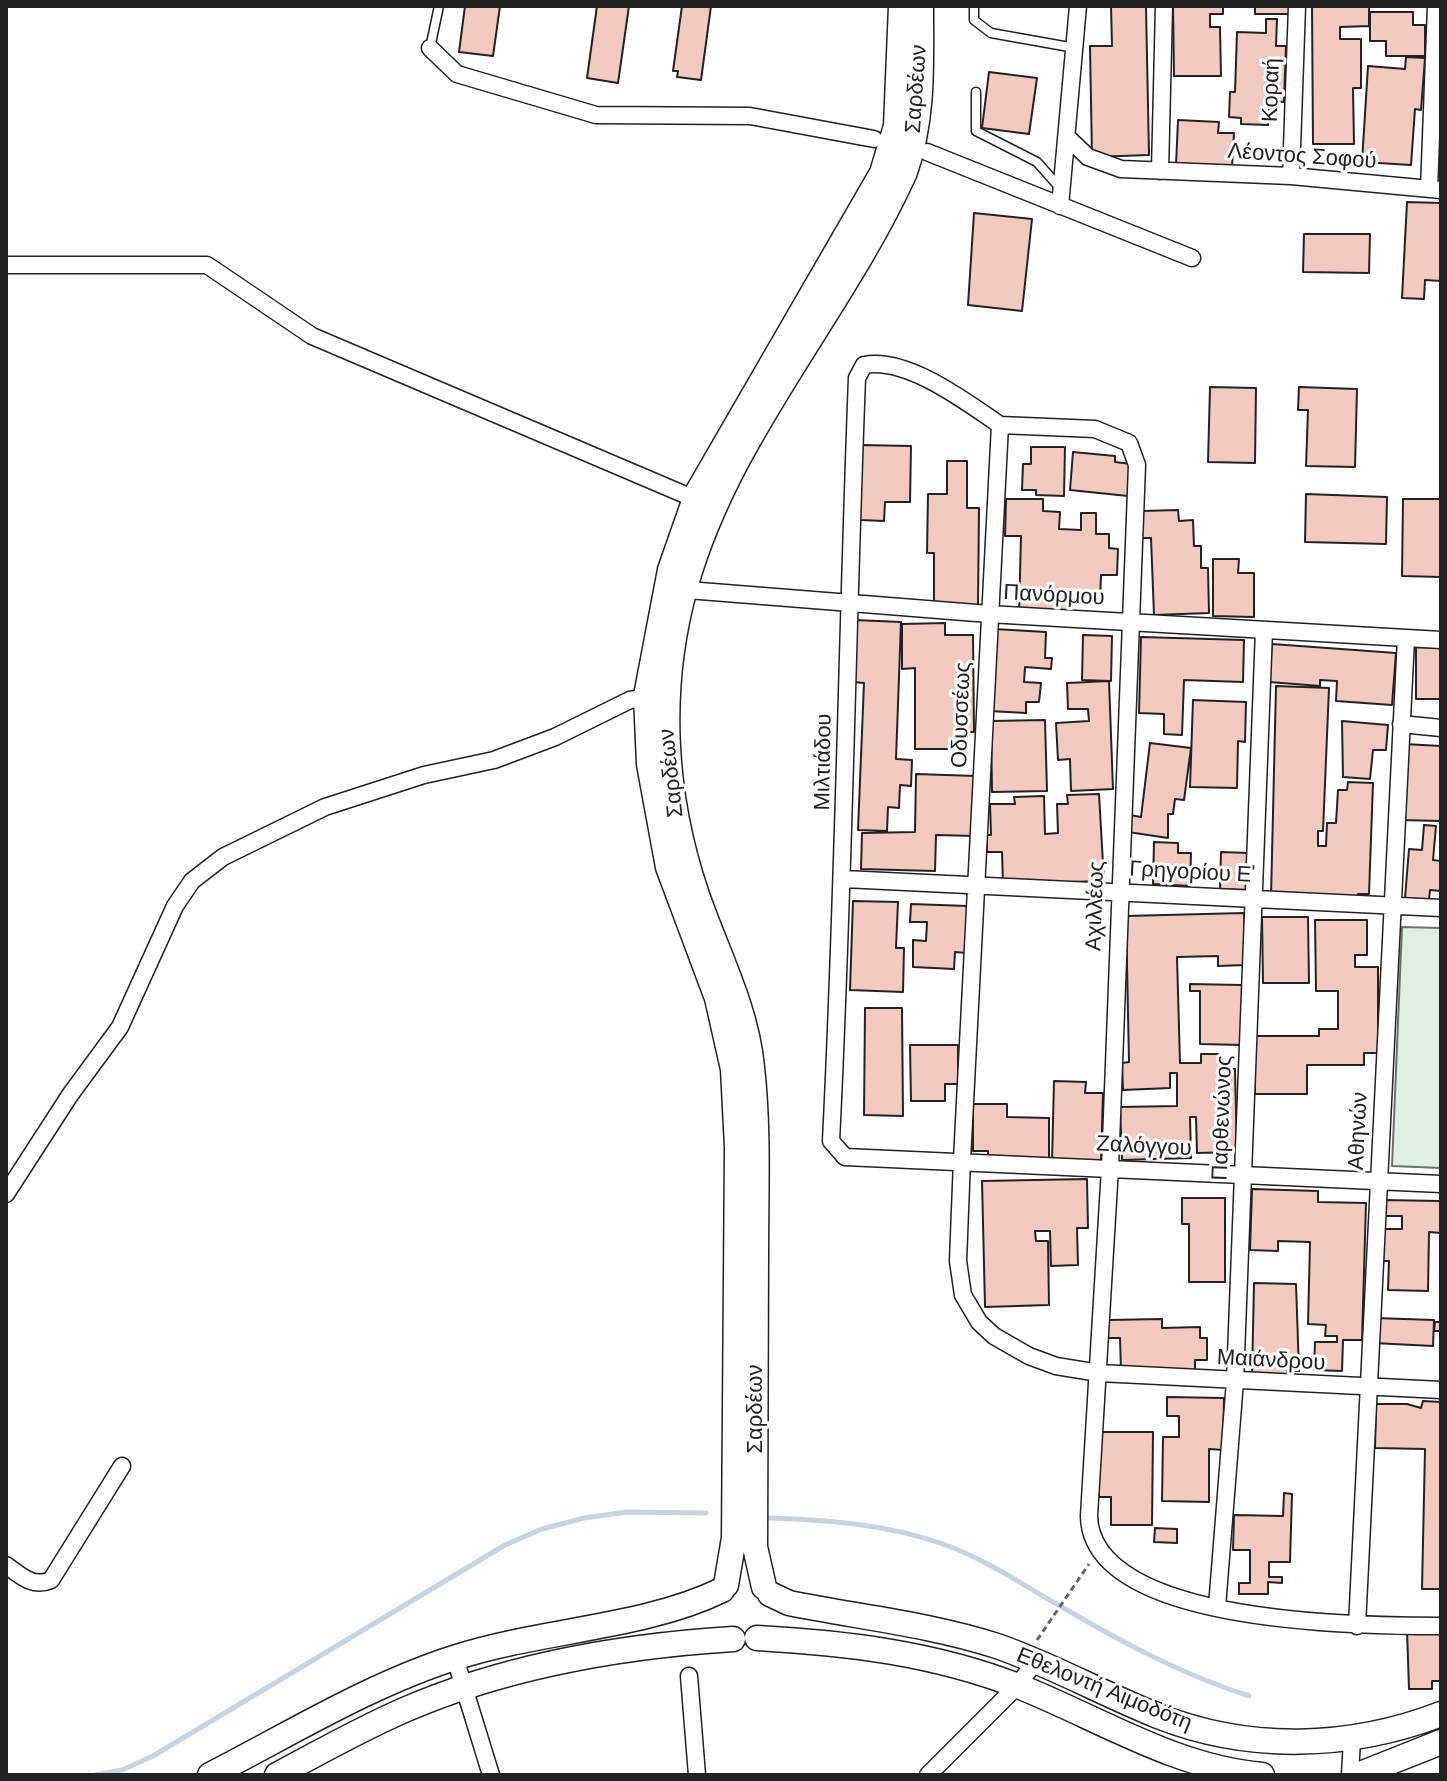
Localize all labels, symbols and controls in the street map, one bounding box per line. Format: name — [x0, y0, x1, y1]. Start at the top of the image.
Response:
street label: Σαρδέων — [901, 44, 933, 134]
street label: Κοραή — [1258, 58, 1286, 122]
street label: Λέοντος Σοφού — [1227, 139, 1377, 175]
street label: Πανόρμου — [1003, 580, 1105, 612]
street label: Οδυσσέως — [947, 662, 977, 768]
street label: Μιλτιάδου — [810, 713, 838, 811]
street label: Σαρδέων — [654, 727, 690, 819]
street label: Γρηγορίου Ε' — [1128, 857, 1256, 889]
street label: Αχιλλέως — [1081, 860, 1111, 952]
street label: Παρθενώνος — [1208, 1055, 1238, 1181]
street label: Αθηνών — [1344, 1091, 1374, 1171]
street label: Ζαλόγγου — [1096, 1131, 1192, 1163]
street label: Μαιάνδρου — [1216, 1345, 1326, 1377]
street label: Σαρδέων — [743, 1364, 769, 1454]
street label: Εθελοντή Αιμοδότη — [1012, 1643, 1196, 1737]

